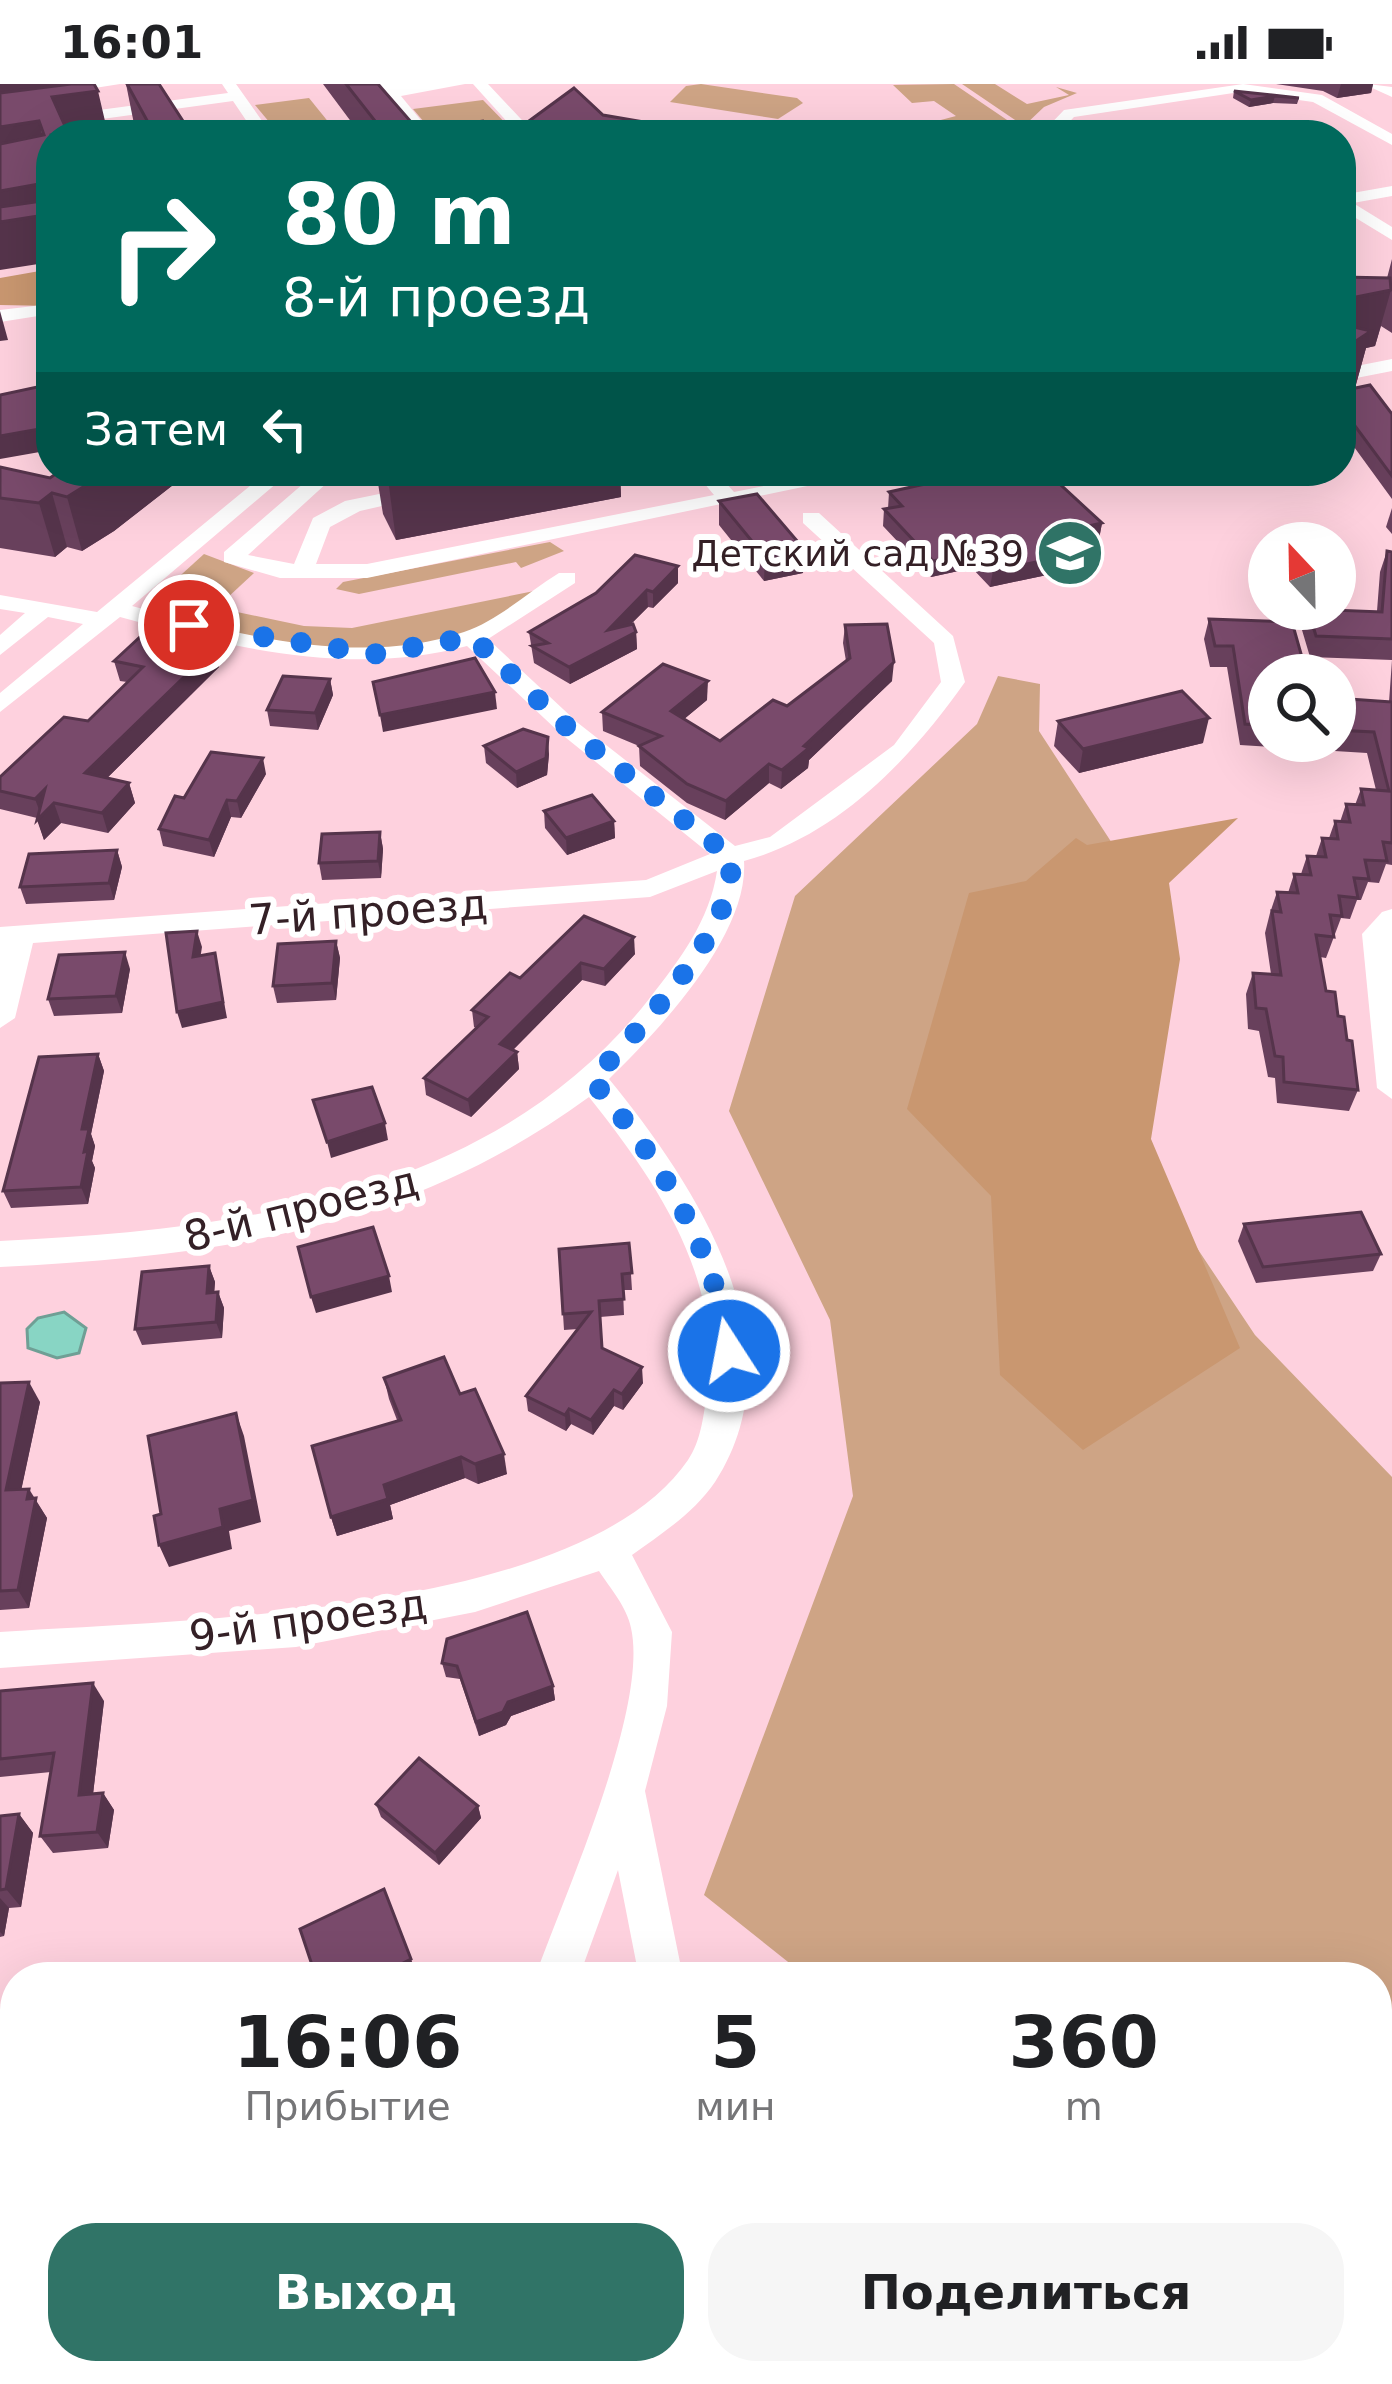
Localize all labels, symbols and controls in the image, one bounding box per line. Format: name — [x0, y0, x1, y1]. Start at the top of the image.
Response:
text: 16:01 — [60, 16, 203, 69]
text: 80 m — [282, 166, 516, 264]
icon: right — [84, 168, 240, 324]
text: 8-й проезд — [282, 266, 590, 329]
icon: left — [252, 396, 318, 462]
text: Затем — [84, 403, 228, 456]
school or university icon: Детский сад №39 — [1035, 518, 1105, 588]
north arrow — [1248, 522, 1356, 630]
map controls — [1248, 522, 1356, 762]
place label: Детский сад №39 — [692, 533, 1024, 574]
pin — [138, 574, 240, 676]
icon: arrive — [156, 592, 222, 658]
button: search — [1248, 654, 1356, 762]
street label: 7-й проезд — [247, 879, 489, 945]
street label: 8-й проезд — [179, 1156, 423, 1262]
position arrow — [666, 1288, 792, 1414]
street label: 9-й проезд — [186, 1579, 430, 1661]
text: 16:06 — [233, 2000, 462, 2084]
text: 5 — [710, 2000, 760, 2084]
text: 360 — [1009, 2000, 1159, 2084]
text: Прибытие — [244, 2084, 451, 2129]
text: мин — [695, 2084, 776, 2129]
text: m — [1065, 2084, 1103, 2129]
button: Выход — [48, 2223, 684, 2361]
button: Поделиться — [708, 2223, 1344, 2361]

